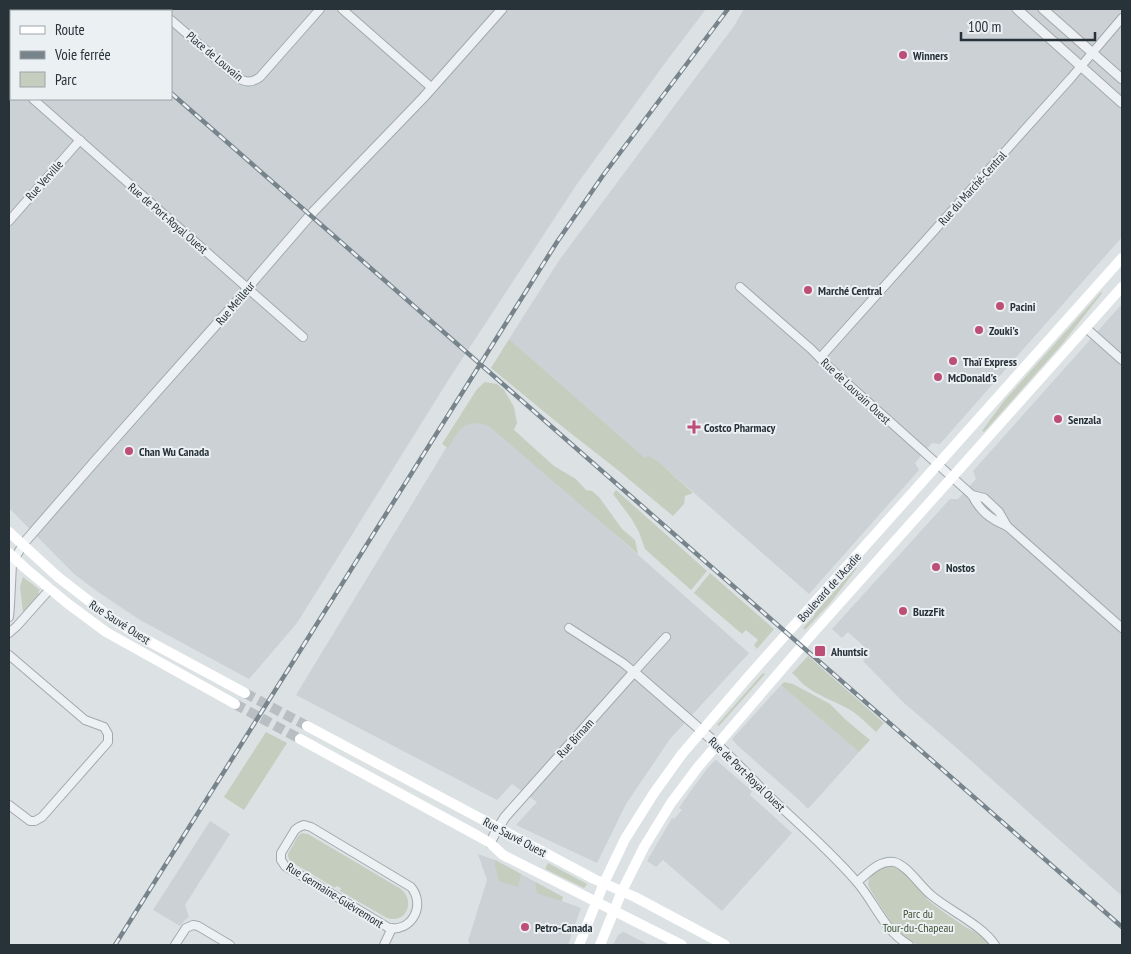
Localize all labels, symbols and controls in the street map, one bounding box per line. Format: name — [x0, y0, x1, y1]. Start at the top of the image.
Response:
legend — [10, 10, 172, 100]
scale bar — [961, 10, 1095, 42]
text: 100 m — [968, 17, 1001, 36]
text: Route — [55, 20, 85, 39]
street label: Place de Louvain — [184, 28, 246, 84]
text: Voie ferrée — [54, 45, 111, 64]
place label: Winners — [912, 48, 948, 63]
marker: Winners — [897, 49, 909, 61]
text: Parc — [55, 70, 77, 89]
street label: Rue du Marché-Central — [935, 148, 1009, 228]
street label: Rue Verville — [22, 157, 66, 203]
street label: Rue de Port-Royal Ouest — [125, 179, 211, 257]
street label: Rue Meilleur — [212, 277, 258, 328]
place label: Marché Central — [818, 283, 882, 298]
marker: Marché Central — [802, 284, 814, 296]
place label: Pacini — [1010, 299, 1036, 314]
marker: Pacini — [994, 300, 1006, 312]
place label: Zouki's — [989, 323, 1018, 338]
marker: Zouki's — [973, 324, 985, 336]
place label: Thaï Express — [963, 354, 1017, 369]
street label: Rue de Louvain Ouest — [818, 355, 895, 428]
marker: Thaï Express — [947, 355, 959, 367]
place label: McDonald's — [948, 370, 997, 385]
marker: McDonald's — [932, 371, 944, 383]
place label: Senzala — [1068, 412, 1101, 427]
marker: Senzala — [1052, 413, 1064, 425]
place label: Costco Pharmacy — [704, 420, 776, 435]
marker: Costco Pharmacy — [688, 421, 700, 433]
place label: Chan Wu Canada — [139, 444, 209, 459]
marker: Chan Wu Canada — [123, 445, 135, 457]
street label: Boulevard de l'Acadie — [794, 549, 864, 625]
place label: Nostos — [946, 560, 975, 575]
marker: Nostos — [930, 561, 942, 573]
street label: Rue Sauvé Ouest — [87, 597, 154, 648]
place label: BuzzFit — [913, 604, 945, 619]
marker: BuzzFit — [897, 605, 909, 617]
marker: Ahuntsic — [813, 644, 827, 658]
place label: Ahuntsic — [830, 644, 869, 659]
street label: Rue Birnam — [553, 715, 597, 761]
street label: Rue de Port-Royal Ouest — [706, 734, 789, 815]
street label: Rue Sauvé Ouest — [481, 814, 550, 860]
street label: Rue Germaine-Guévremont — [284, 859, 387, 931]
park label: Parc du Tour-du-Chapeau — [883, 906, 953, 935]
place label: Petro-Canada — [535, 920, 592, 935]
marker: Petro-Canada — [519, 921, 531, 933]

